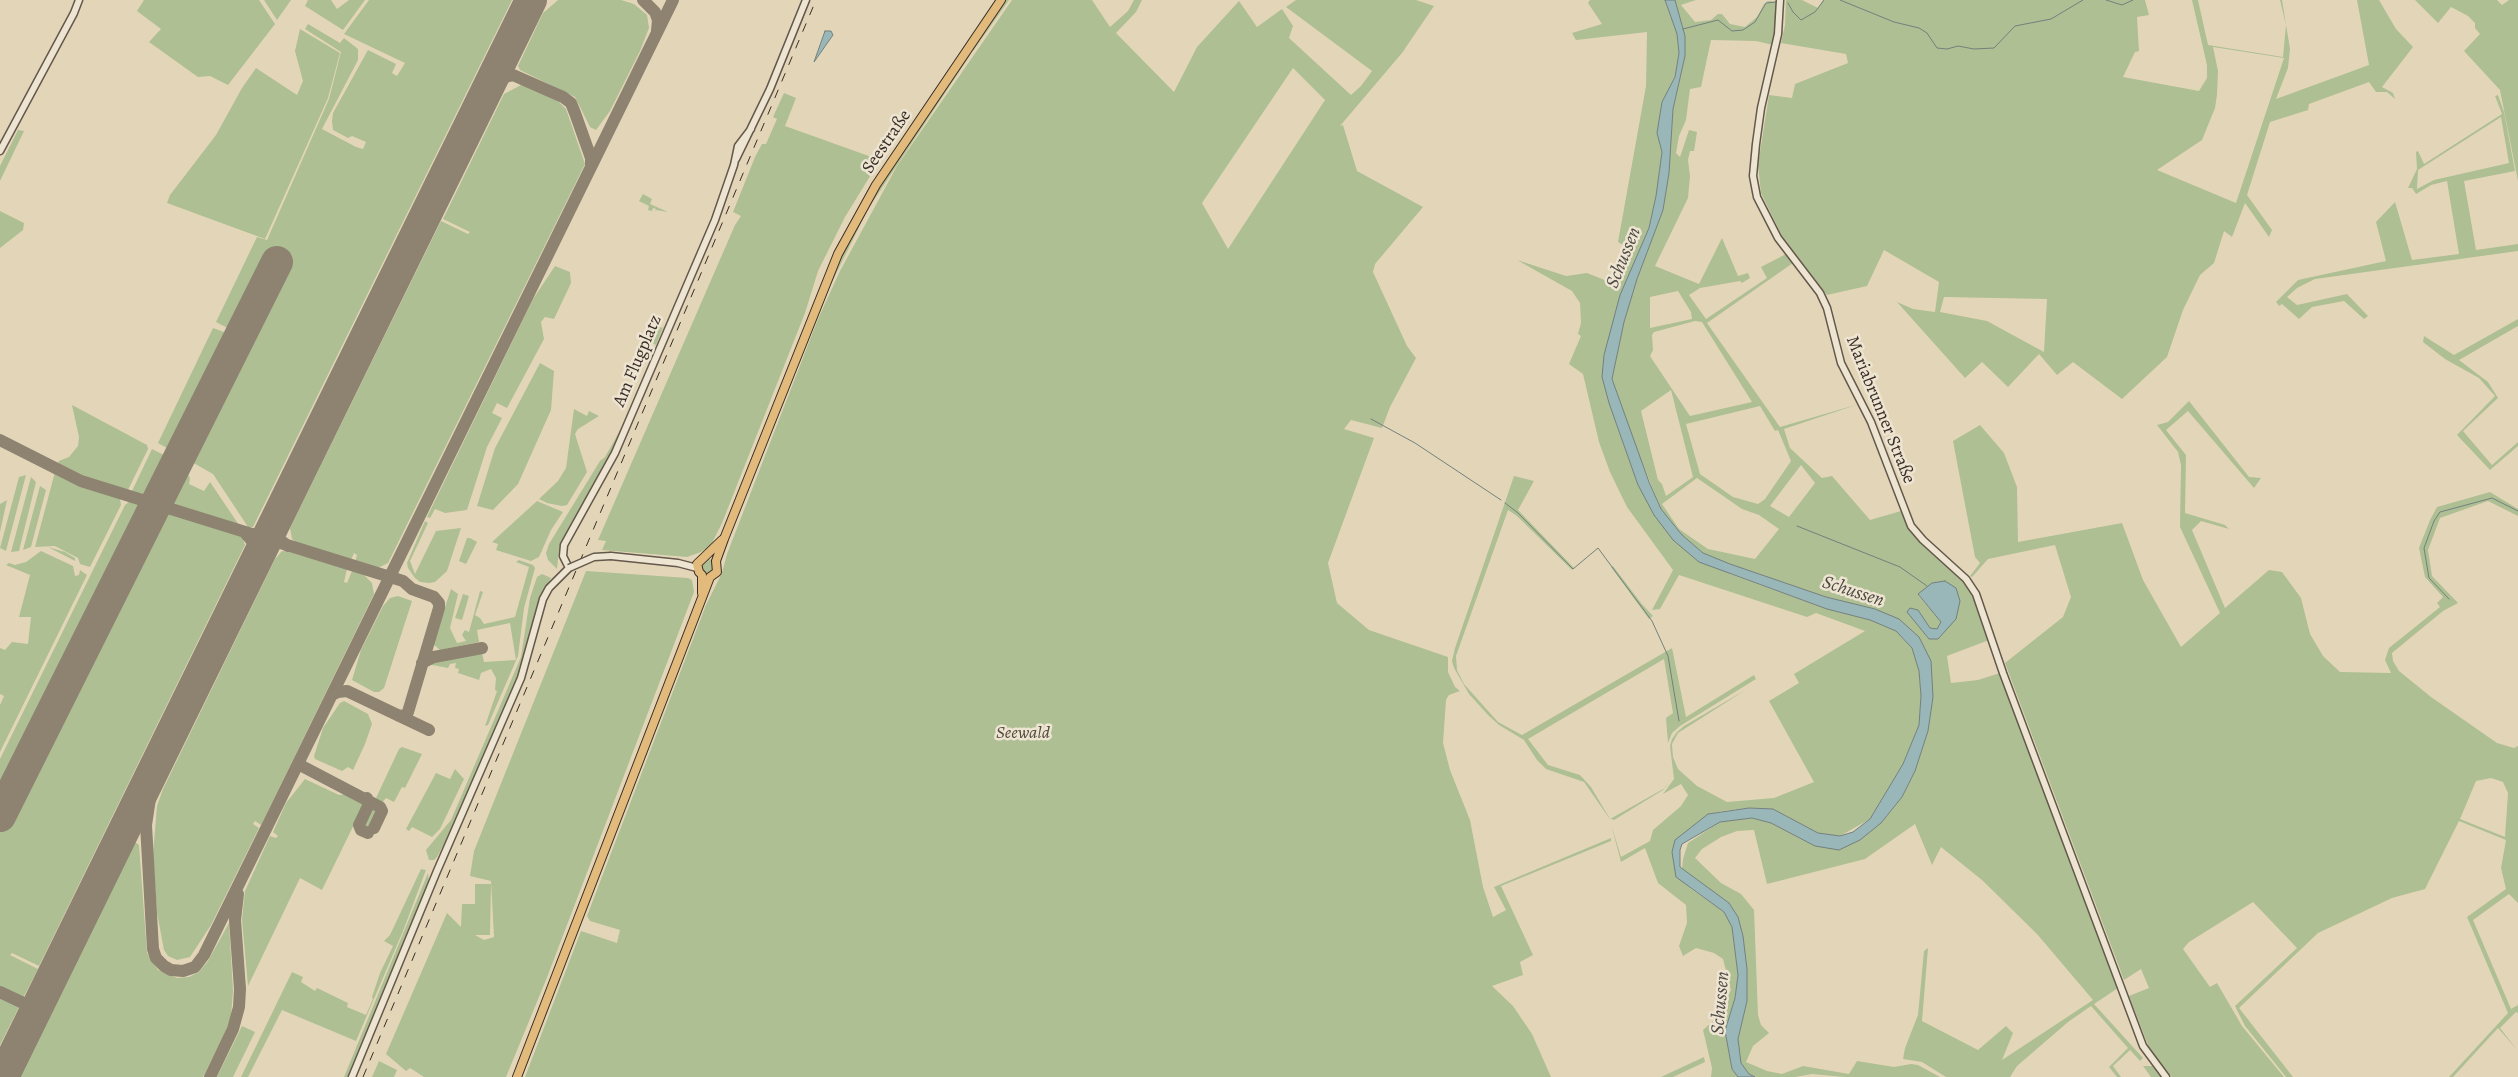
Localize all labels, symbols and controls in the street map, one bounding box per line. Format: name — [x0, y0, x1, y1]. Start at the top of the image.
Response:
street label: Seestraße — [858, 106, 916, 178]
water label: Schussen — [1602, 224, 1646, 292]
street label: Am Flugplatz — [609, 312, 667, 410]
street label: Mariabrunner Straße — [1841, 333, 1919, 487]
water label: Schussen — [1819, 571, 1887, 613]
park label: Seewald — [996, 723, 1050, 745]
water label: Schussen — [1707, 970, 1735, 1036]

